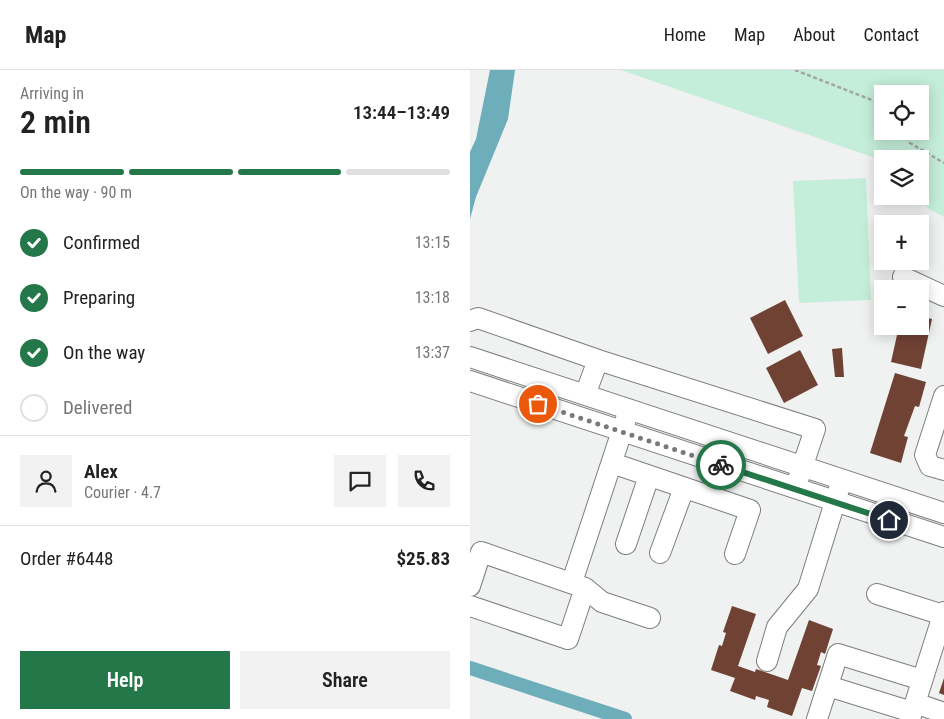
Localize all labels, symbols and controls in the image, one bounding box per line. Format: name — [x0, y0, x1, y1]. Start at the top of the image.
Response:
text: Map — [25, 21, 66, 49]
text: Home — [664, 24, 706, 45]
text: Map — [734, 24, 765, 45]
text: About — [793, 24, 835, 45]
text: Contact — [863, 24, 919, 45]
text: Arriving in — [20, 84, 84, 103]
map controls — [874, 85, 929, 335]
button: locate — [874, 85, 929, 140]
text: 13:44–13:49 — [353, 101, 450, 124]
text: 2 min — [20, 103, 91, 141]
button: layers — [874, 150, 929, 205]
text: On the way · 90 m — [20, 183, 132, 202]
button: + — [874, 215, 929, 270]
icon: check — [20, 229, 48, 257]
text: Confirmed — [63, 231, 140, 254]
text: 13:15 — [415, 233, 450, 252]
button: − — [874, 280, 929, 335]
icon: check — [20, 284, 48, 312]
text: Preparing — [63, 286, 135, 309]
text: 13:18 — [415, 288, 450, 307]
icon: check — [20, 339, 48, 367]
text: On the way — [63, 341, 145, 364]
text: 13:37 — [415, 343, 450, 362]
pin — [517, 383, 559, 425]
icon: bag — [524, 390, 552, 418]
text: Delivered — [63, 396, 132, 419]
courier — [696, 440, 746, 490]
icon: bike — [707, 451, 735, 479]
button: person — [20, 455, 72, 507]
button: chat — [334, 455, 386, 507]
button: phone — [398, 455, 450, 507]
text: Alex — [84, 460, 118, 483]
text: Courier · 4.7 — [84, 483, 161, 502]
pin — [868, 499, 910, 541]
icon: home — [875, 506, 903, 534]
text: Order #6448 — [20, 547, 113, 570]
text: $25.83 — [396, 547, 450, 570]
button: Help — [20, 651, 230, 709]
button: Share — [240, 651, 450, 709]

